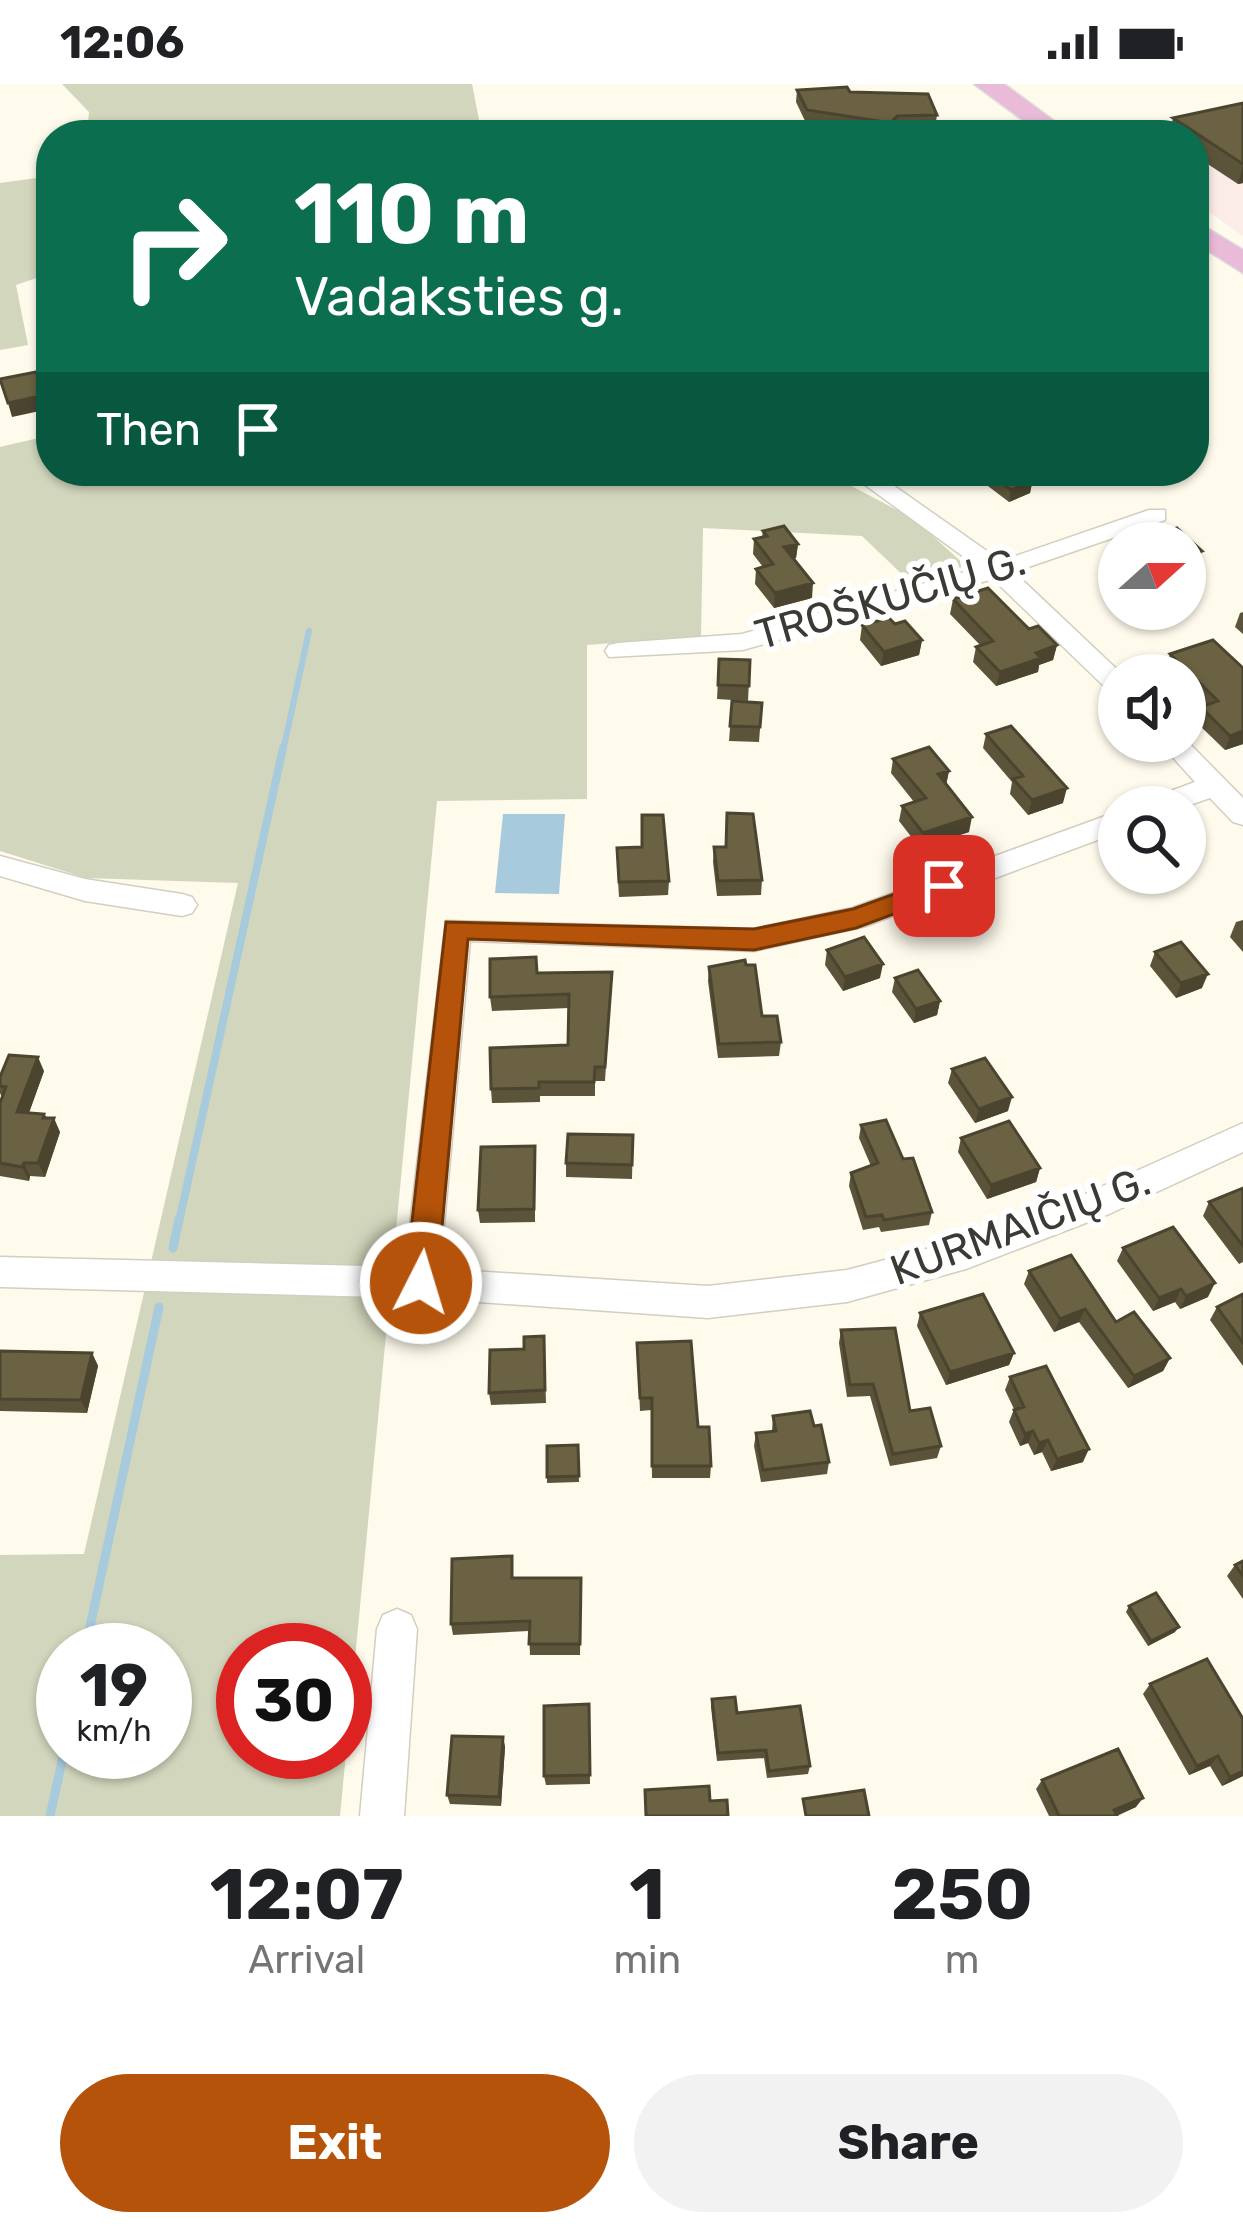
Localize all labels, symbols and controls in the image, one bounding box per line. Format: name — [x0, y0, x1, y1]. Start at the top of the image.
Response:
text: 12:06 — [60, 16, 185, 69]
text: 110 m — [294, 164, 529, 264]
icon: right — [96, 168, 252, 324]
text: Vadaksties g. — [294, 265, 624, 329]
icon: arrive — [225, 396, 291, 462]
text: Then — [96, 403, 201, 456]
north arrow — [1098, 522, 1206, 630]
map controls — [1098, 522, 1206, 894]
street label: TROŠKUČIŲ G. — [749, 536, 1031, 660]
button: sound — [1098, 654, 1206, 762]
button: search — [1098, 786, 1206, 894]
pin — [893, 835, 995, 937]
icon: arrive — [911, 853, 977, 919]
street label: KURMAIČIŲ G. — [884, 1156, 1157, 1296]
position arrow — [358, 1220, 484, 1346]
speed limit sign: 30 — [216, 1623, 372, 1779]
text: 19 — [80, 1650, 148, 1721]
text: km/h — [77, 1713, 151, 1749]
text: 12:07 — [210, 1852, 404, 1937]
text: 1 — [629, 1852, 665, 1937]
text: 250 — [891, 1852, 1033, 1937]
text: Arrival — [248, 1937, 365, 1983]
text: min — [613, 1937, 681, 1983]
text: m — [945, 1937, 979, 1983]
button: Exit — [60, 2074, 610, 2212]
button: Share — [634, 2074, 1183, 2212]

